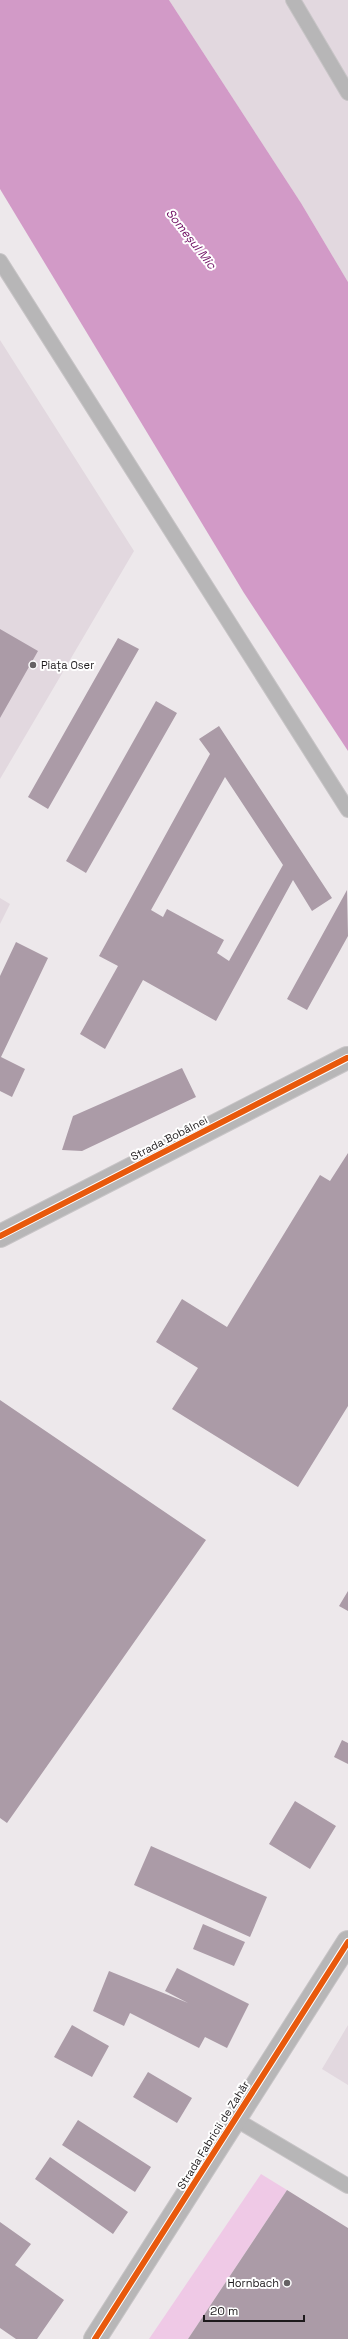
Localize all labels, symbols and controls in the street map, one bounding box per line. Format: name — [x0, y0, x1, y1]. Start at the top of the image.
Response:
water label: Someșul Mic — [162, 206, 220, 273]
place label: Piața Oser — [41, 658, 94, 672]
marker: Piața Oser — [28, 660, 38, 670]
street label: Strada Bobâlnei — [128, 1112, 210, 1163]
street label: Strada Fabricii de Zahăr — [174, 2078, 252, 2192]
place label: Hornbach — [228, 2276, 279, 2290]
marker: Hornbach — [282, 2278, 292, 2288]
scale bar — [204, 2297, 304, 2323]
text: 20 m — [210, 2303, 238, 2319]

